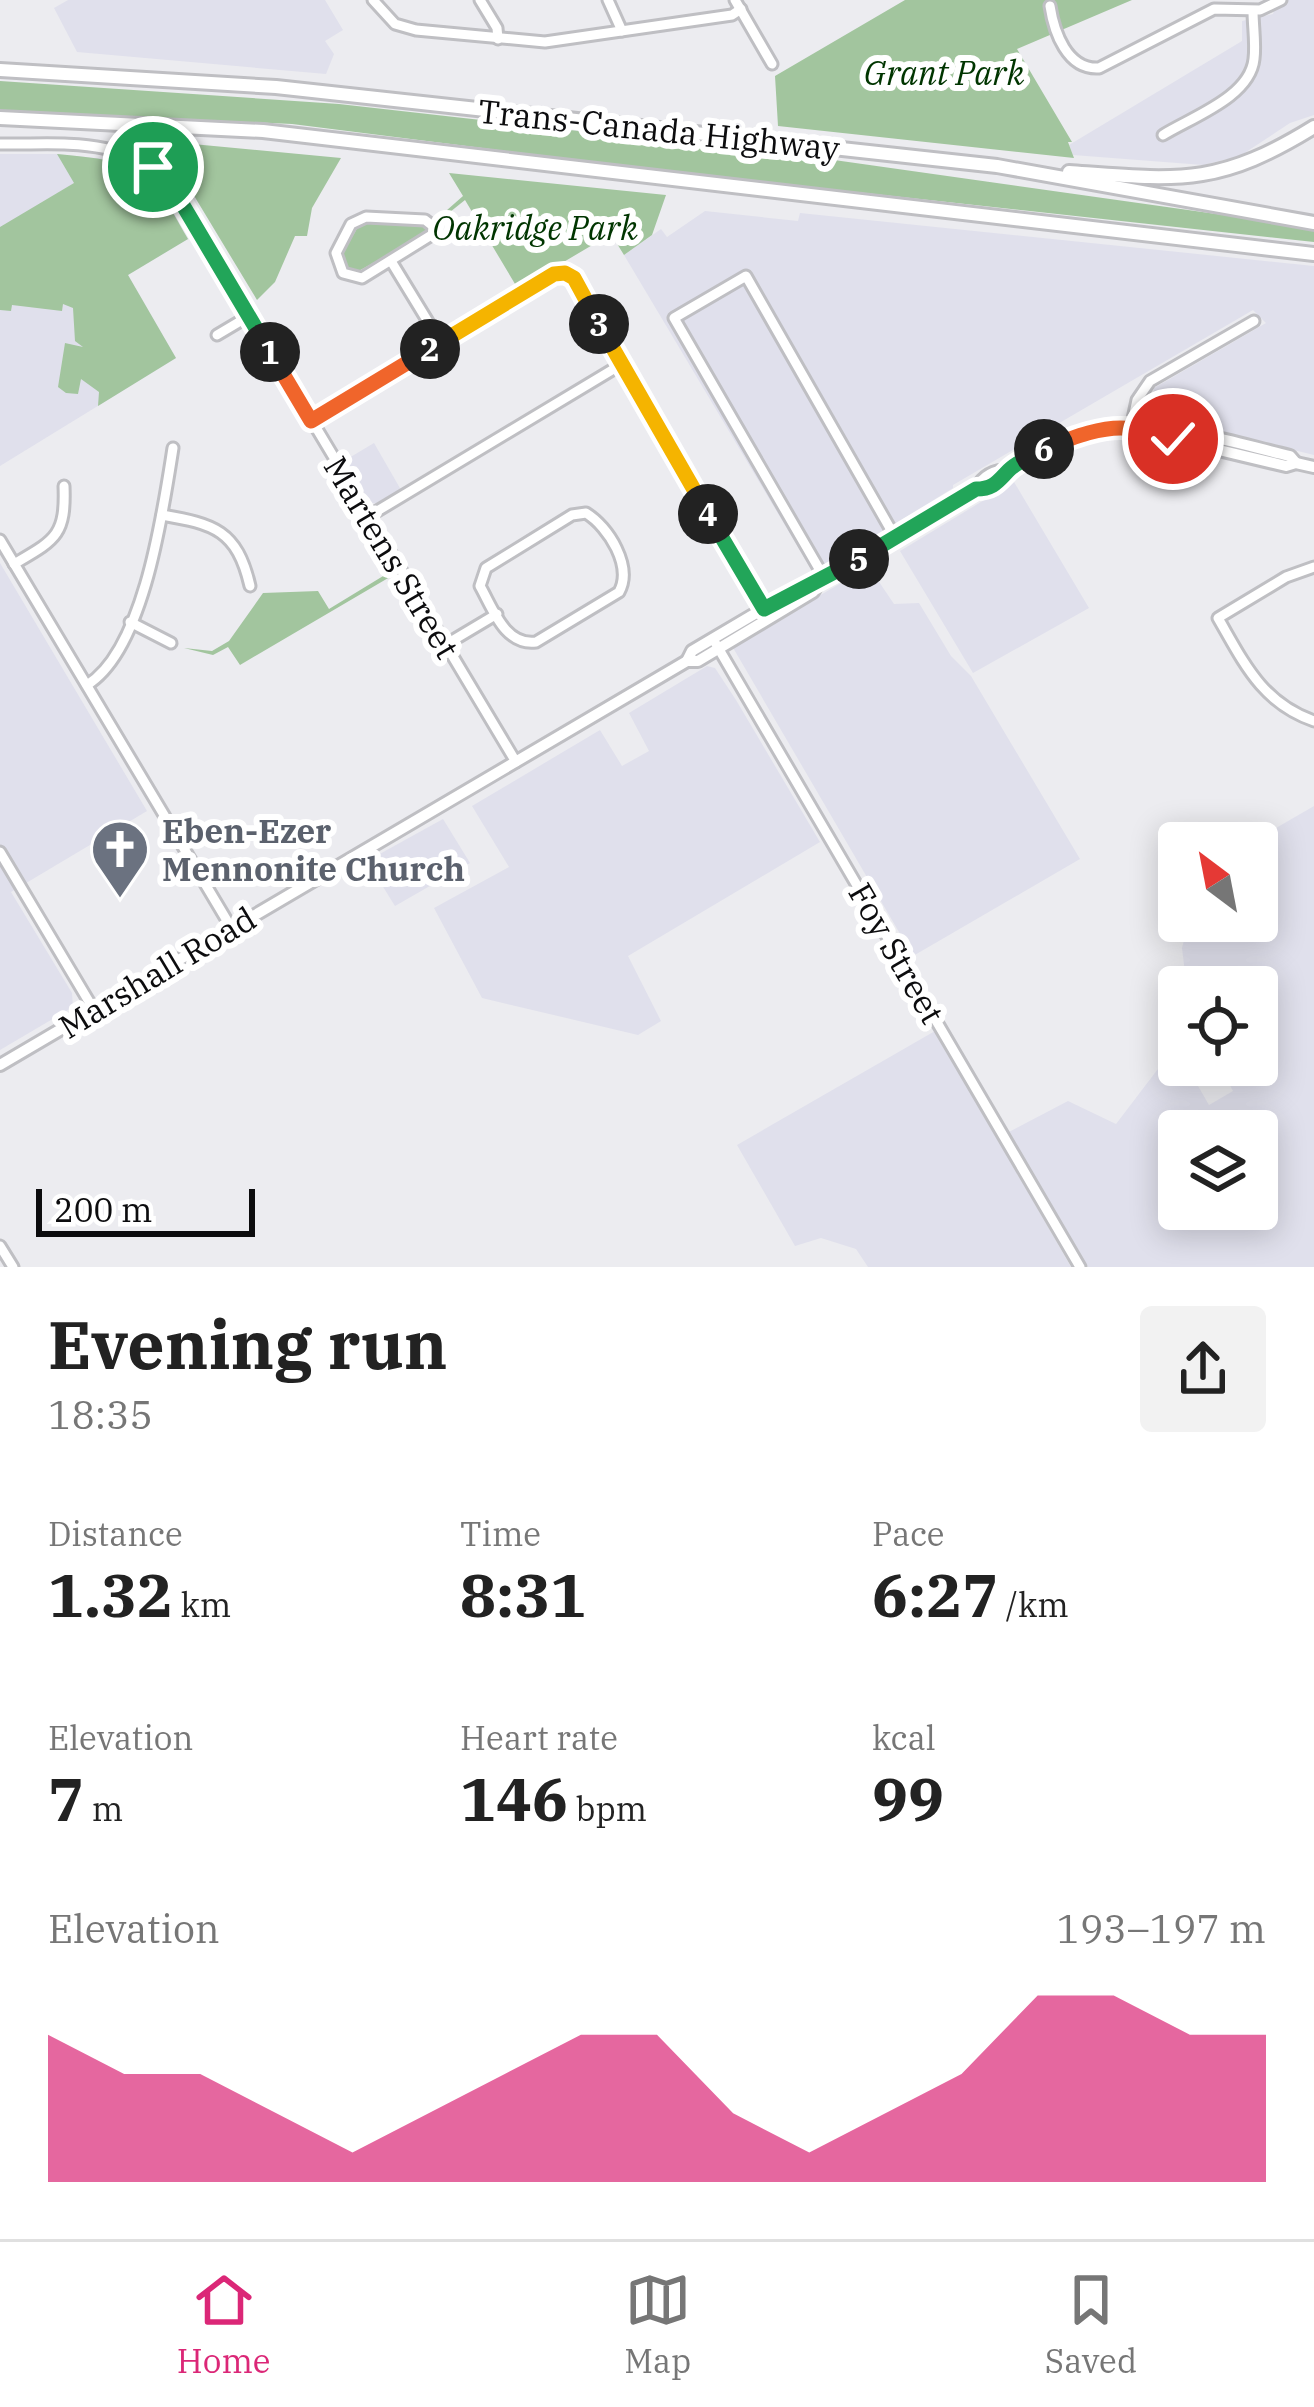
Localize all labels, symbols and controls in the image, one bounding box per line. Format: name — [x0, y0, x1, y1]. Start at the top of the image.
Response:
park label: Grant Park — [864, 51, 1025, 94]
street label: Trans-Canada Highway — [476, 89, 842, 169]
pin — [102, 116, 204, 218]
icon: arrive — [120, 134, 186, 200]
park label: Oakridge Park — [432, 206, 638, 249]
pin: 3 — [569, 294, 629, 354]
text: 3 — [589, 302, 609, 345]
pin: 2 — [400, 319, 460, 379]
pin: 1 — [240, 322, 300, 382]
text: 2 — [420, 327, 440, 370]
text: 1 — [260, 330, 280, 373]
pin — [1122, 388, 1224, 490]
icon: check — [1140, 406, 1206, 472]
pin: 6 — [1014, 419, 1074, 479]
text: 6 — [1034, 427, 1054, 470]
street label: Martens Street — [315, 448, 469, 666]
pin: 4 — [678, 484, 738, 544]
text: 4 — [698, 492, 718, 535]
pin: 5 — [829, 529, 889, 589]
text: 5 — [849, 537, 869, 580]
place label: Eben-Ezer Mennonite Church — [162, 809, 465, 890]
church icon: Eben-Ezer Mennonite Church — [89, 818, 151, 900]
north arrow — [1158, 822, 1278, 942]
map controls — [1158, 822, 1278, 1230]
street label: Foy Street — [839, 875, 955, 1031]
street label: Marshall Road — [51, 896, 263, 1048]
button: locate — [1158, 966, 1278, 1086]
button: layers — [1158, 1110, 1278, 1230]
scale bar — [36, 1183, 255, 1236]
text: 200 m — [54, 1188, 153, 1231]
text: Evening run — [48, 1301, 447, 1387]
button: share — [1140, 1306, 1266, 1432]
text: 18:35 — [48, 1389, 153, 1440]
text: Distance — [48, 1512, 183, 1555]
text: Time — [460, 1512, 541, 1555]
text: Pace — [872, 1512, 945, 1555]
text: 1.32 — [48, 1555, 173, 1634]
text: 8:31 — [460, 1555, 586, 1634]
text: 6:27 — [872, 1555, 998, 1634]
text: km — [173, 1583, 231, 1626]
text: /km — [998, 1583, 1069, 1626]
text: Elevation — [48, 1716, 193, 1759]
text: Heart rate — [460, 1716, 618, 1759]
text: kcal — [872, 1716, 936, 1759]
text: 7 — [48, 1759, 84, 1838]
text: 146 — [460, 1759, 568, 1838]
text: 99 — [872, 1759, 944, 1838]
text: m — [84, 1787, 123, 1830]
text: bpm — [568, 1787, 647, 1830]
text: Elevation — [48, 1903, 220, 1954]
text: 193–197 m — [1056, 1903, 1266, 1954]
tab: Home — [177, 2267, 271, 2382]
tab: Map — [624, 2267, 691, 2382]
tab: Saved — [1045, 2267, 1137, 2382]

